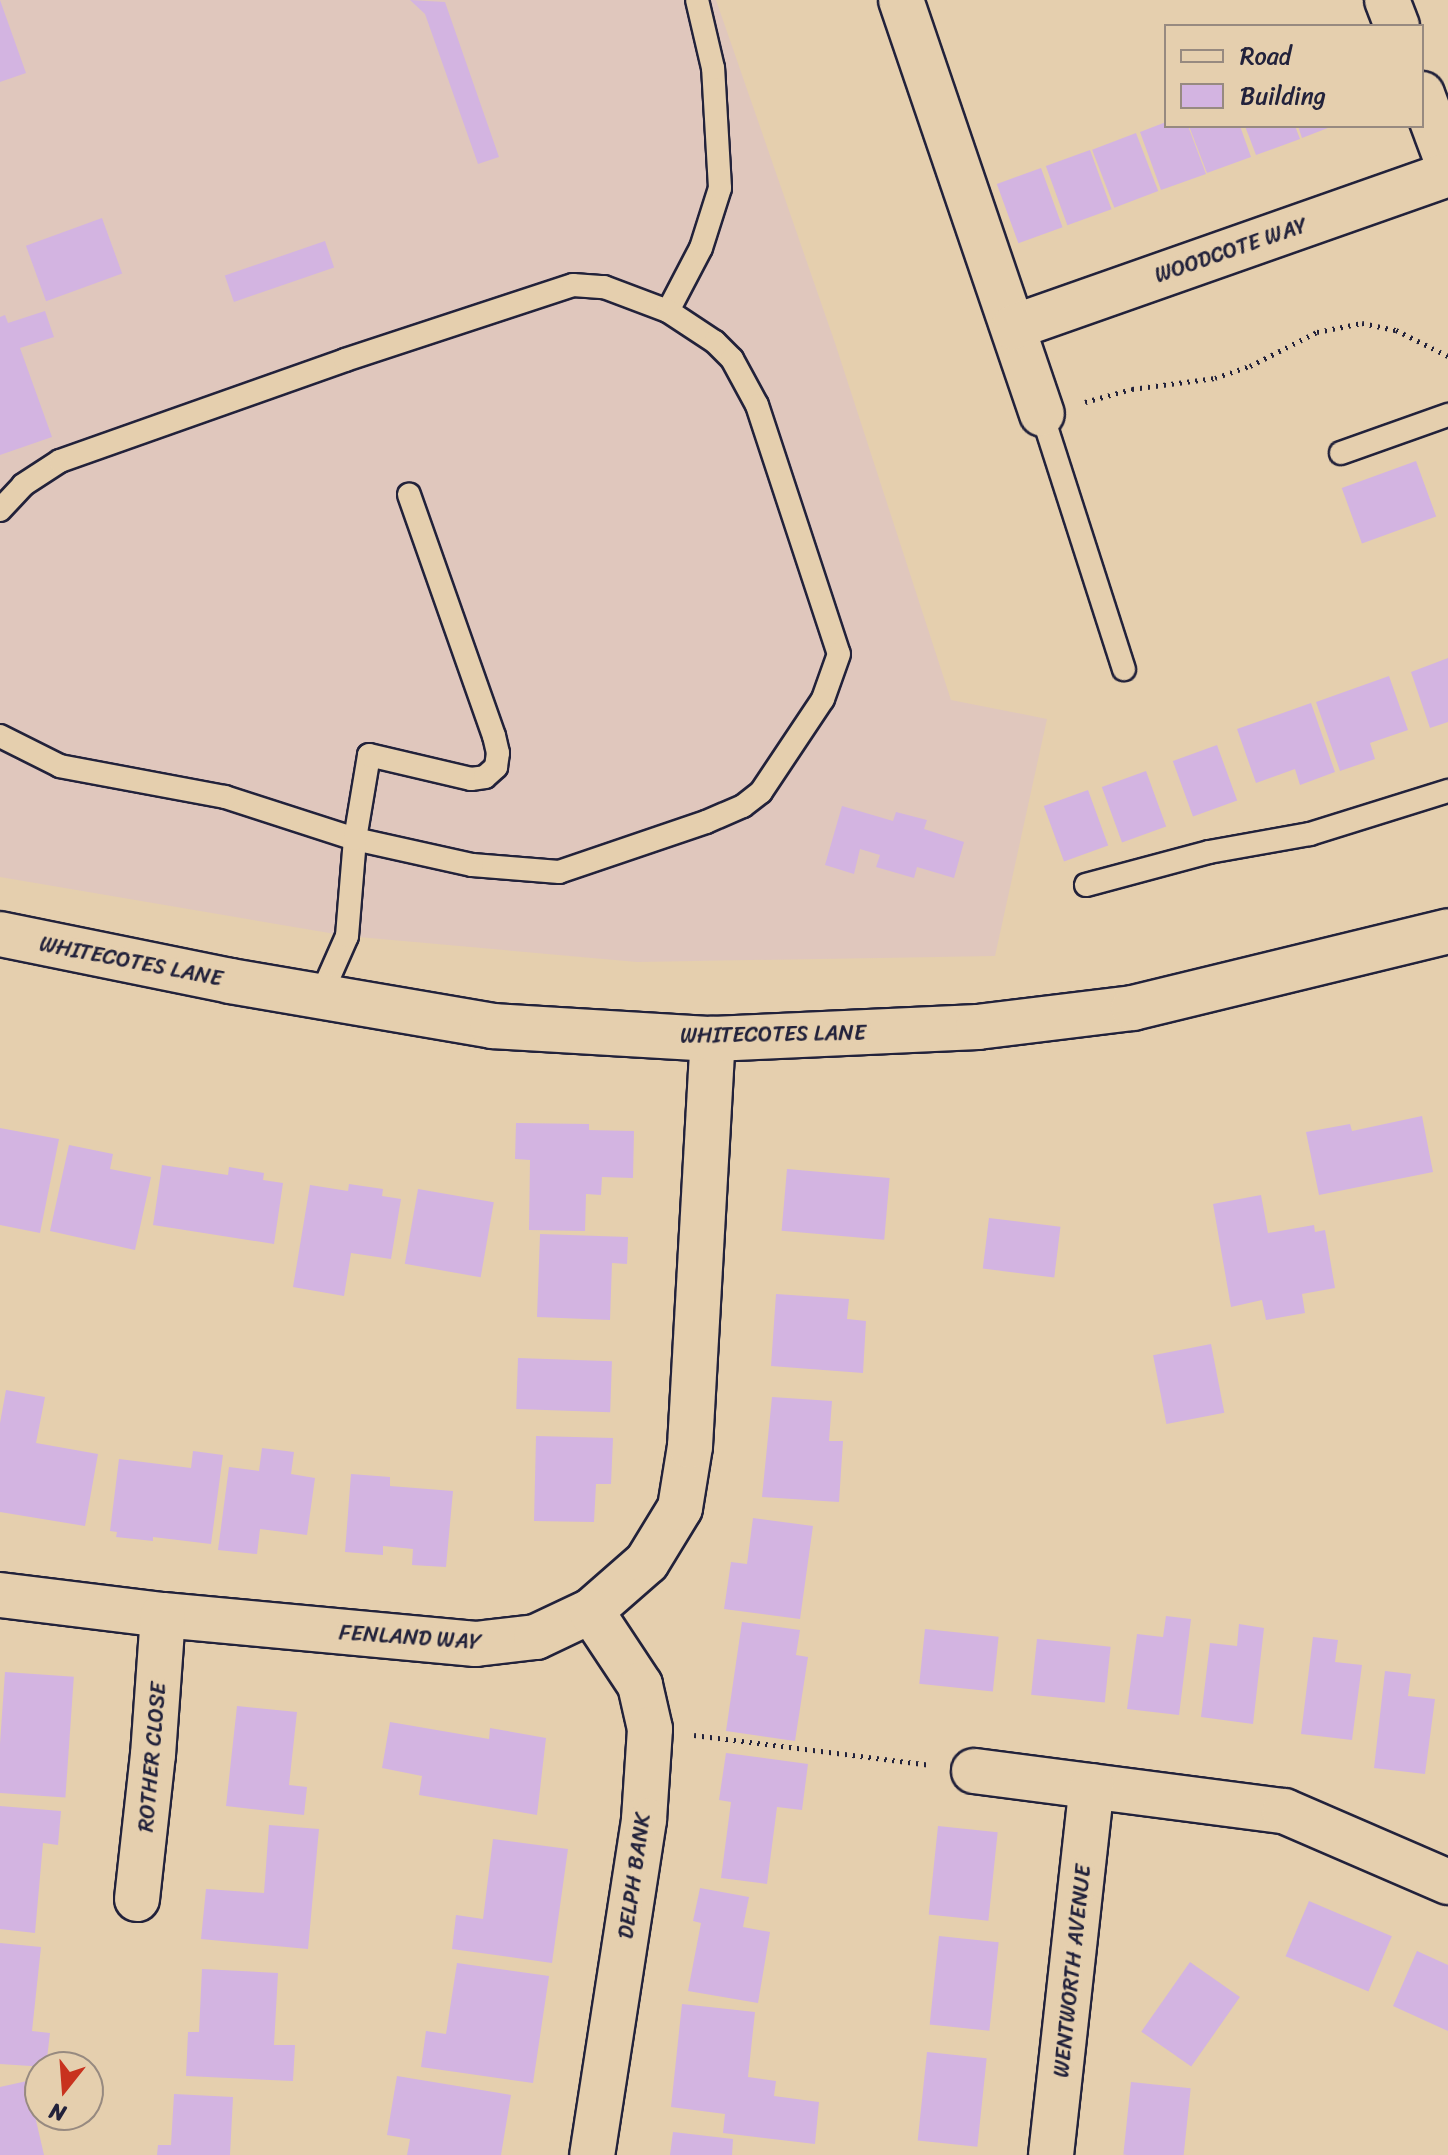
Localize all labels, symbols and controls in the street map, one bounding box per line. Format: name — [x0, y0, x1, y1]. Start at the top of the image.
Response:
legend — [1164, 24, 1424, 128]
text: Road — [1240, 35, 1291, 77]
text: Building — [1240, 75, 1326, 117]
street label: WOODCOTE WAY — [1152, 212, 1310, 288]
street label: WHITECOTES LANE — [37, 930, 225, 992]
street label: WHITECOTES LANE — [680, 1019, 866, 1049]
street label: FENLAND WAY — [339, 1619, 481, 1655]
street label: ROTHER CLOSE — [132, 1682, 172, 1832]
street label: DELPH BANK — [612, 1812, 656, 1940]
street label: WENTWORTH AVENUE — [1048, 1863, 1096, 2079]
north arrow — [24, 2051, 104, 2131]
text: N — [44, 2092, 70, 2133]

